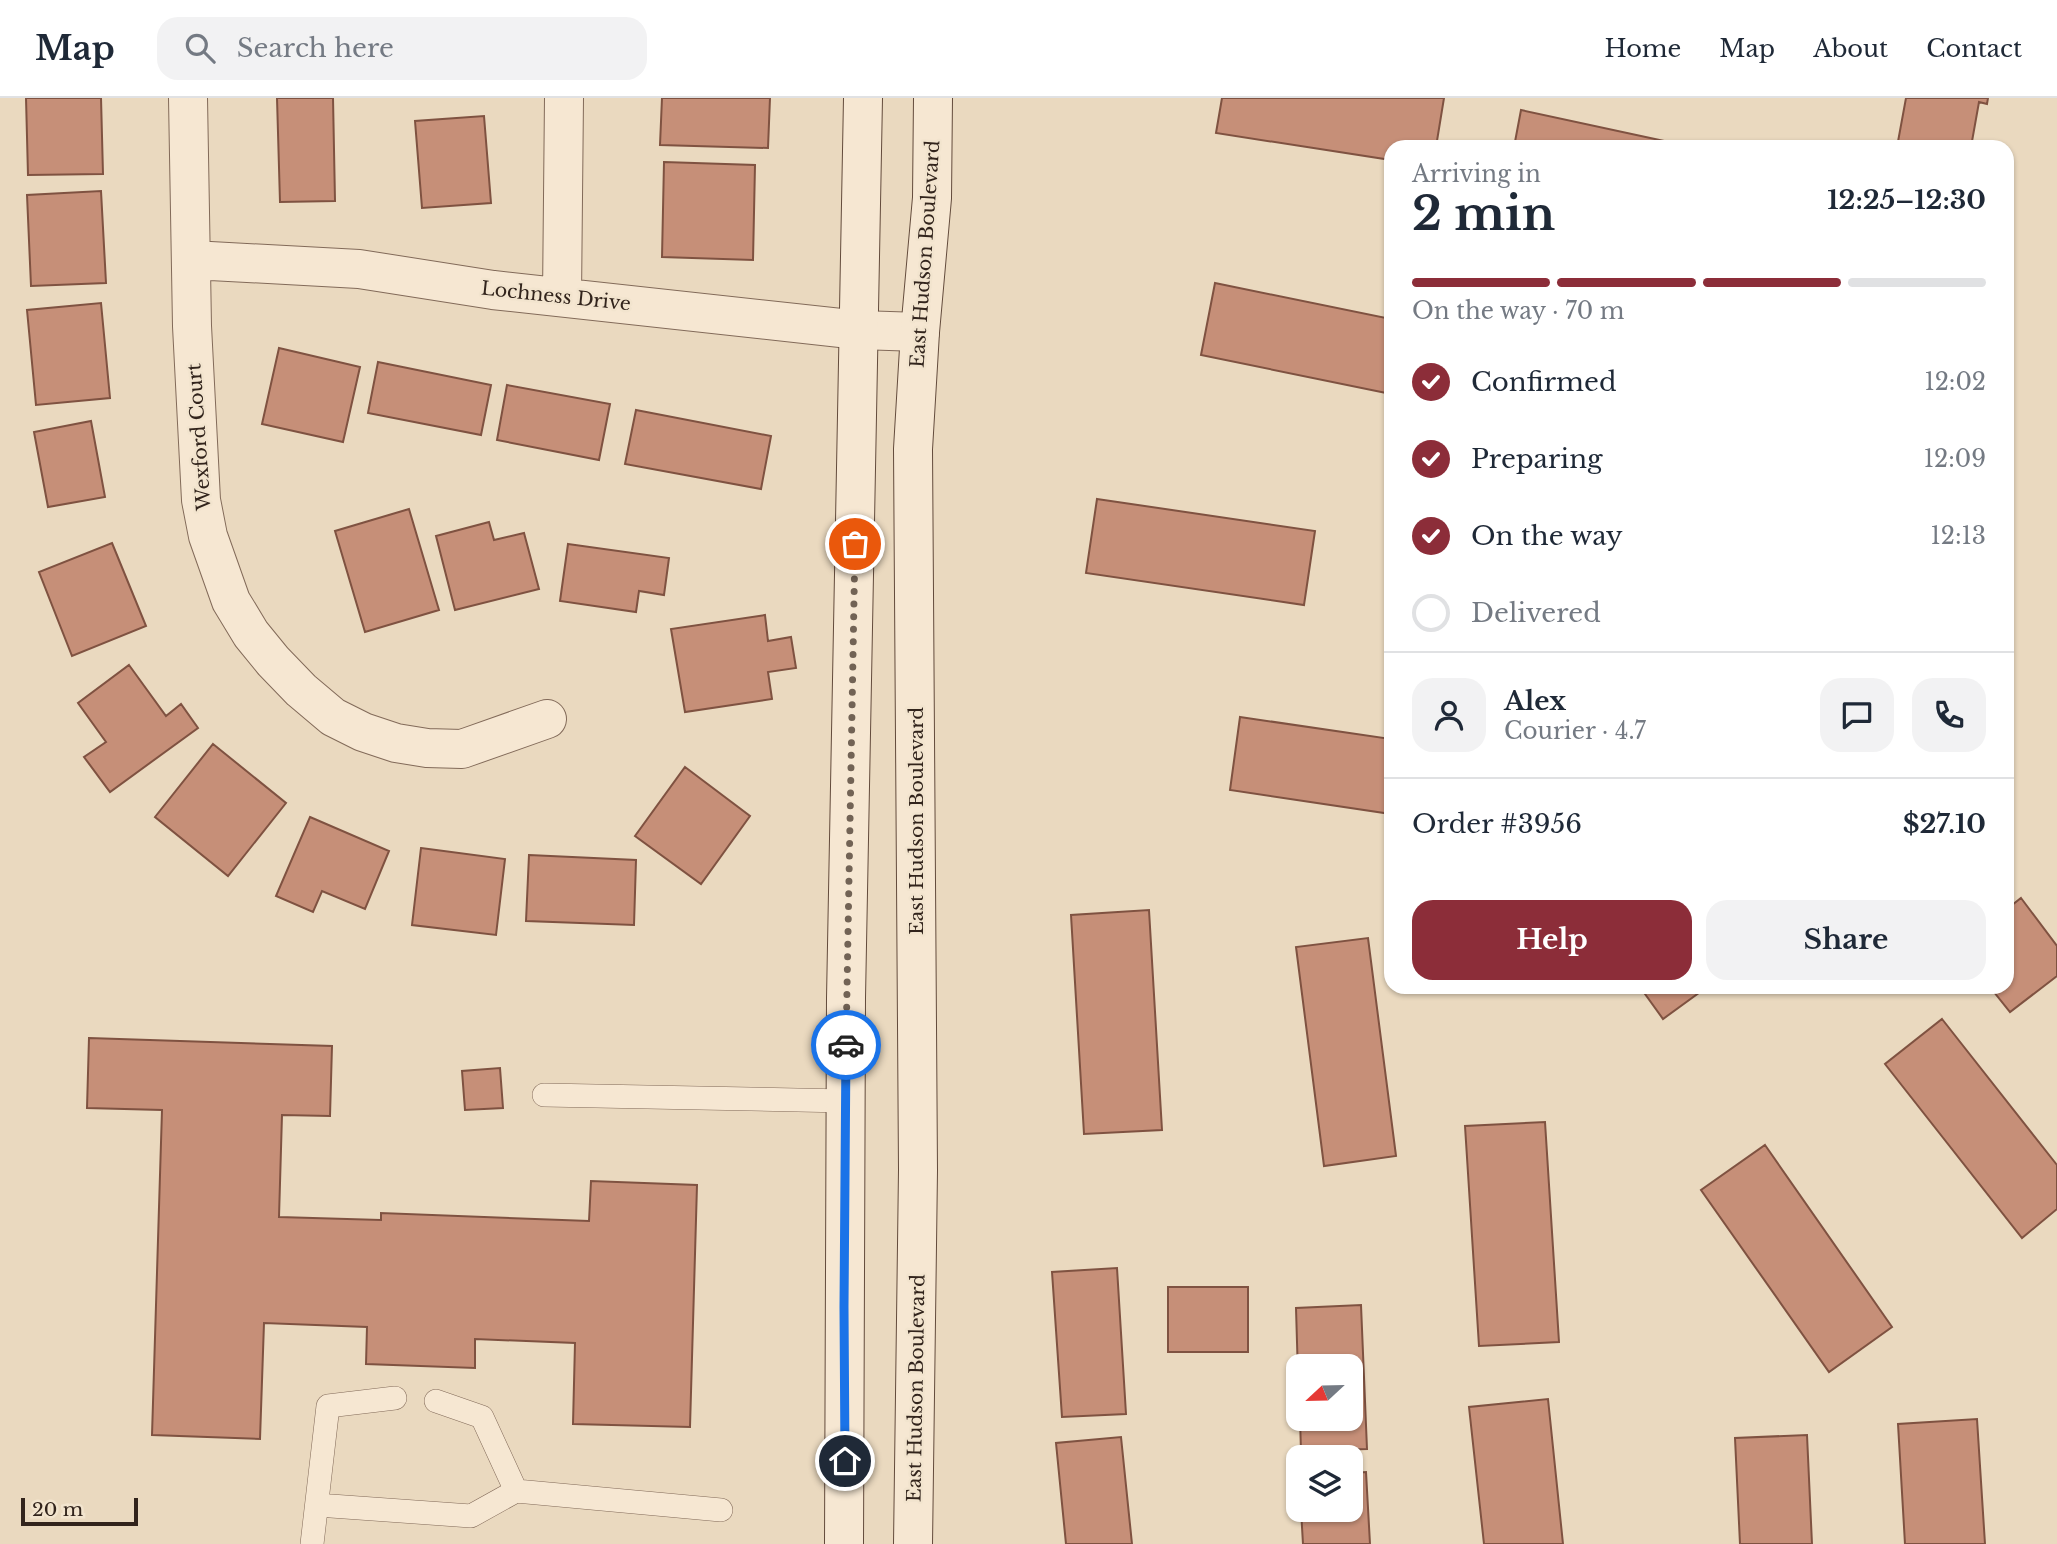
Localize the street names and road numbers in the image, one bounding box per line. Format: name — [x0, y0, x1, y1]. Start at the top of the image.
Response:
street label: East Hudson Boulevard — [906, 139, 944, 369]
street label: Lochness Drive — [480, 277, 632, 315]
street label: Wexford Court — [182, 362, 216, 512]
street label: East Hudson Boulevard — [905, 707, 928, 935]
street label: East Hudson Boulevard — [903, 1274, 929, 1502]

